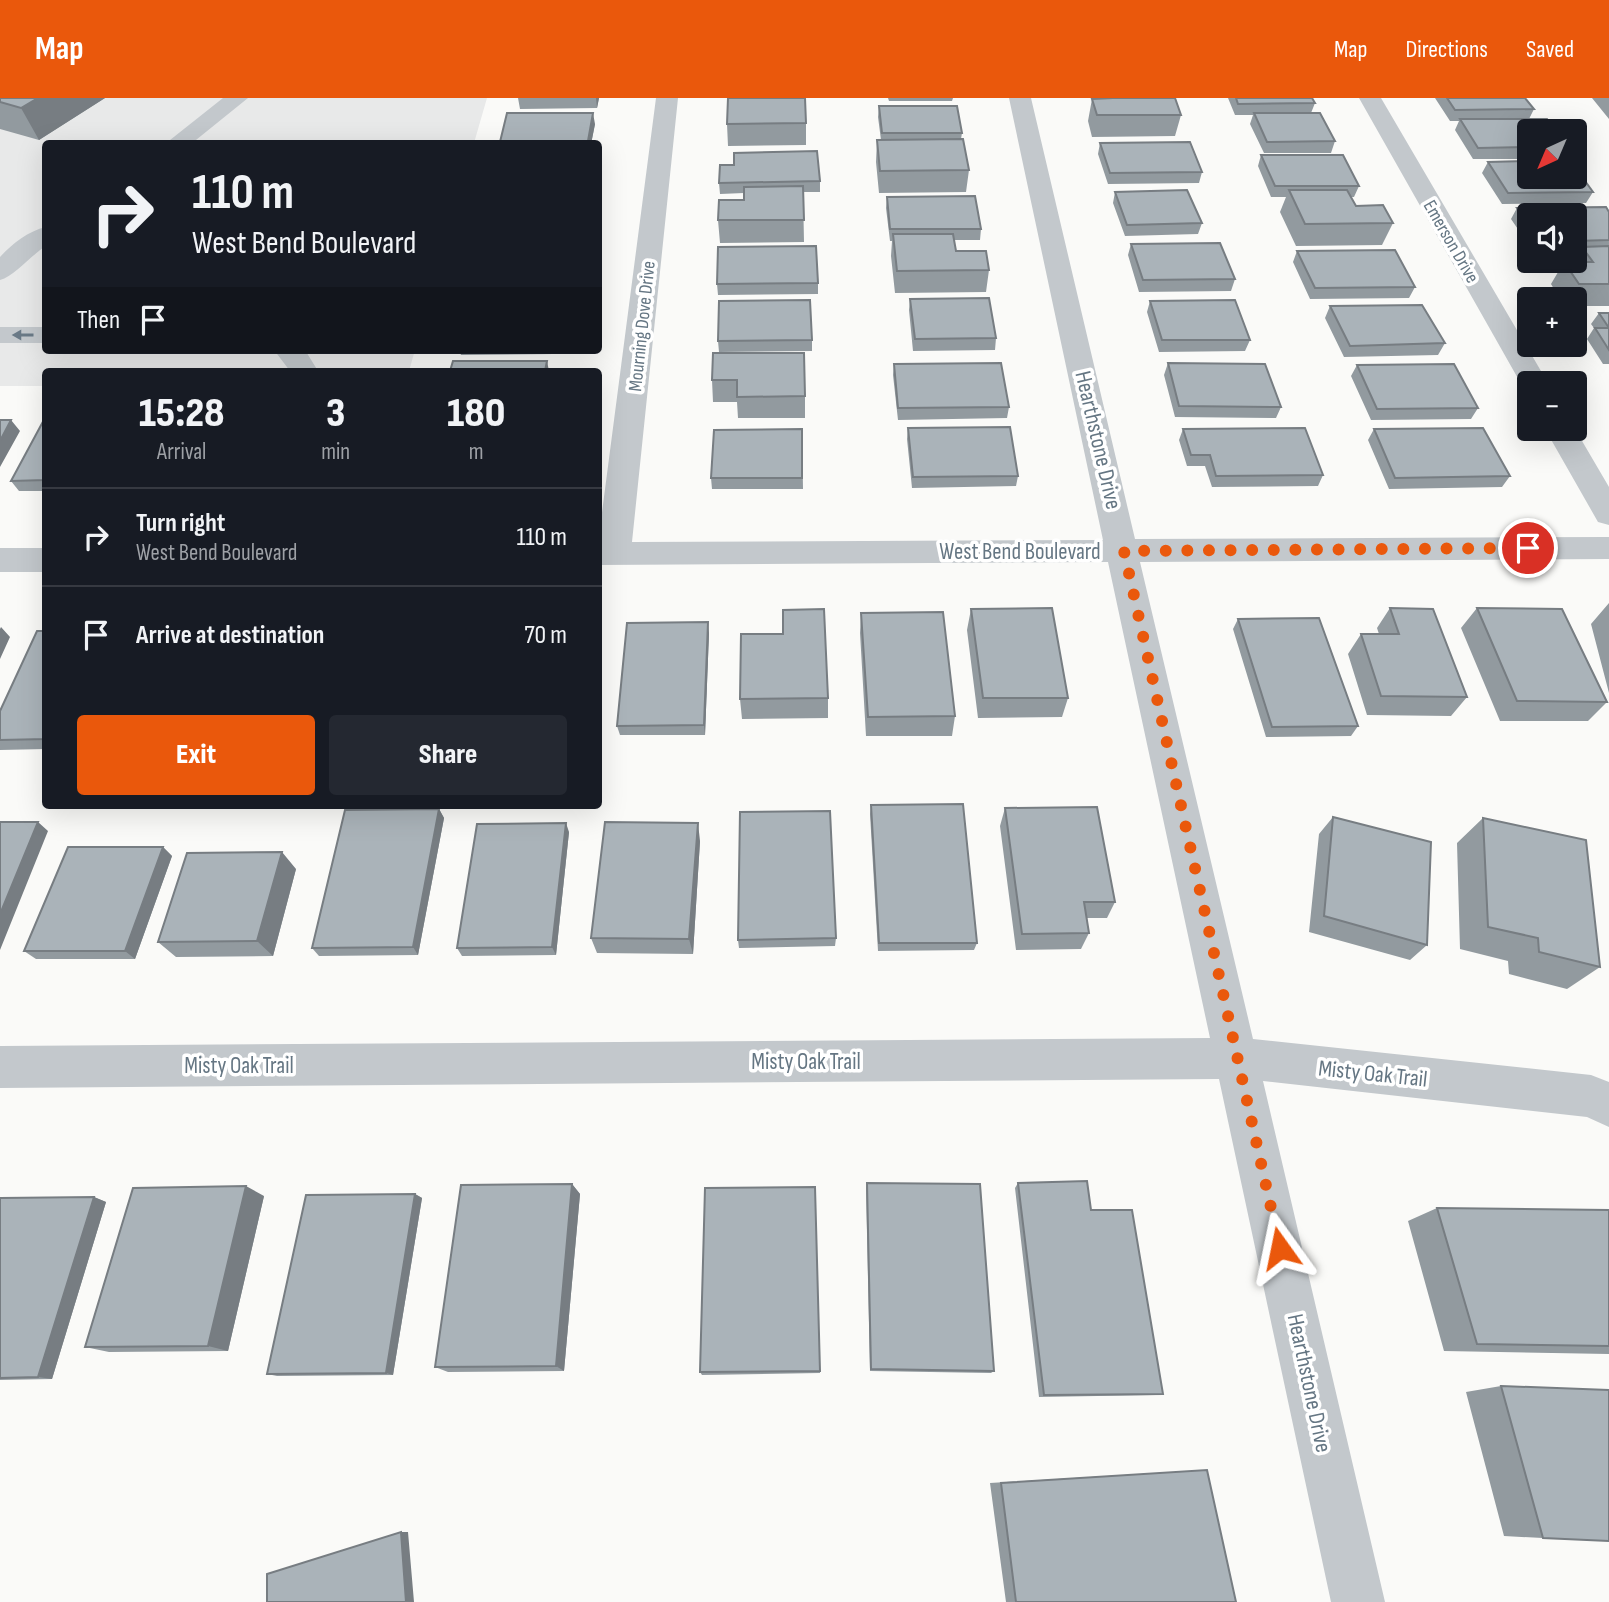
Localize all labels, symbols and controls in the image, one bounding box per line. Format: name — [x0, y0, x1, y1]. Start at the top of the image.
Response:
text: Map — [35, 29, 84, 69]
text: Map — [1334, 35, 1367, 64]
text: Directions — [1405, 35, 1488, 64]
text: Saved — [1526, 35, 1574, 64]
north arrow — [1517, 119, 1587, 189]
map controls — [1517, 119, 1587, 441]
text: 110 m — [192, 164, 294, 223]
icon: right — [77, 168, 168, 259]
street label: Emerson Drive — [1418, 196, 1484, 287]
button: sound — [1517, 203, 1587, 273]
text: West Bend Boulevard — [192, 224, 416, 263]
street label: Mourning Dove Drive — [624, 260, 661, 393]
button: + — [1517, 287, 1587, 357]
icon: arrive — [134, 301, 172, 339]
text: Then — [77, 305, 120, 336]
one-way arrow — [12, 329, 34, 341]
street label: Hearthstone Drive — [1069, 368, 1128, 512]
button: − — [1517, 371, 1587, 441]
text: 15:28 — [139, 388, 225, 439]
text: 3 — [326, 388, 345, 439]
text: 180 — [447, 388, 505, 439]
text: Arrival — [157, 438, 206, 466]
text: min — [321, 438, 350, 466]
text: m — [469, 438, 483, 466]
text: Turn right — [136, 508, 225, 539]
icon: right — [77, 518, 115, 556]
pin — [1498, 518, 1558, 578]
text: 110 m — [516, 522, 567, 553]
icon: arrive — [1509, 529, 1547, 567]
street label: West Bend Boulevard — [939, 538, 1101, 566]
text: West Bend Boulevard — [136, 539, 297, 567]
icon: arrive — [77, 616, 115, 654]
text: Arrive at destination — [136, 620, 324, 651]
text: 70 m — [524, 620, 567, 651]
button: Exit — [77, 715, 315, 795]
button: Share — [329, 715, 567, 795]
street label: Misty Oak Trail — [751, 1048, 861, 1076]
street label: Misty Oak Trail — [184, 1052, 294, 1080]
street label: Misty Oak Trail — [1317, 1054, 1429, 1094]
position arrow — [1243, 1211, 1317, 1285]
street label: Hearthstone Drive — [1281, 1311, 1337, 1455]

